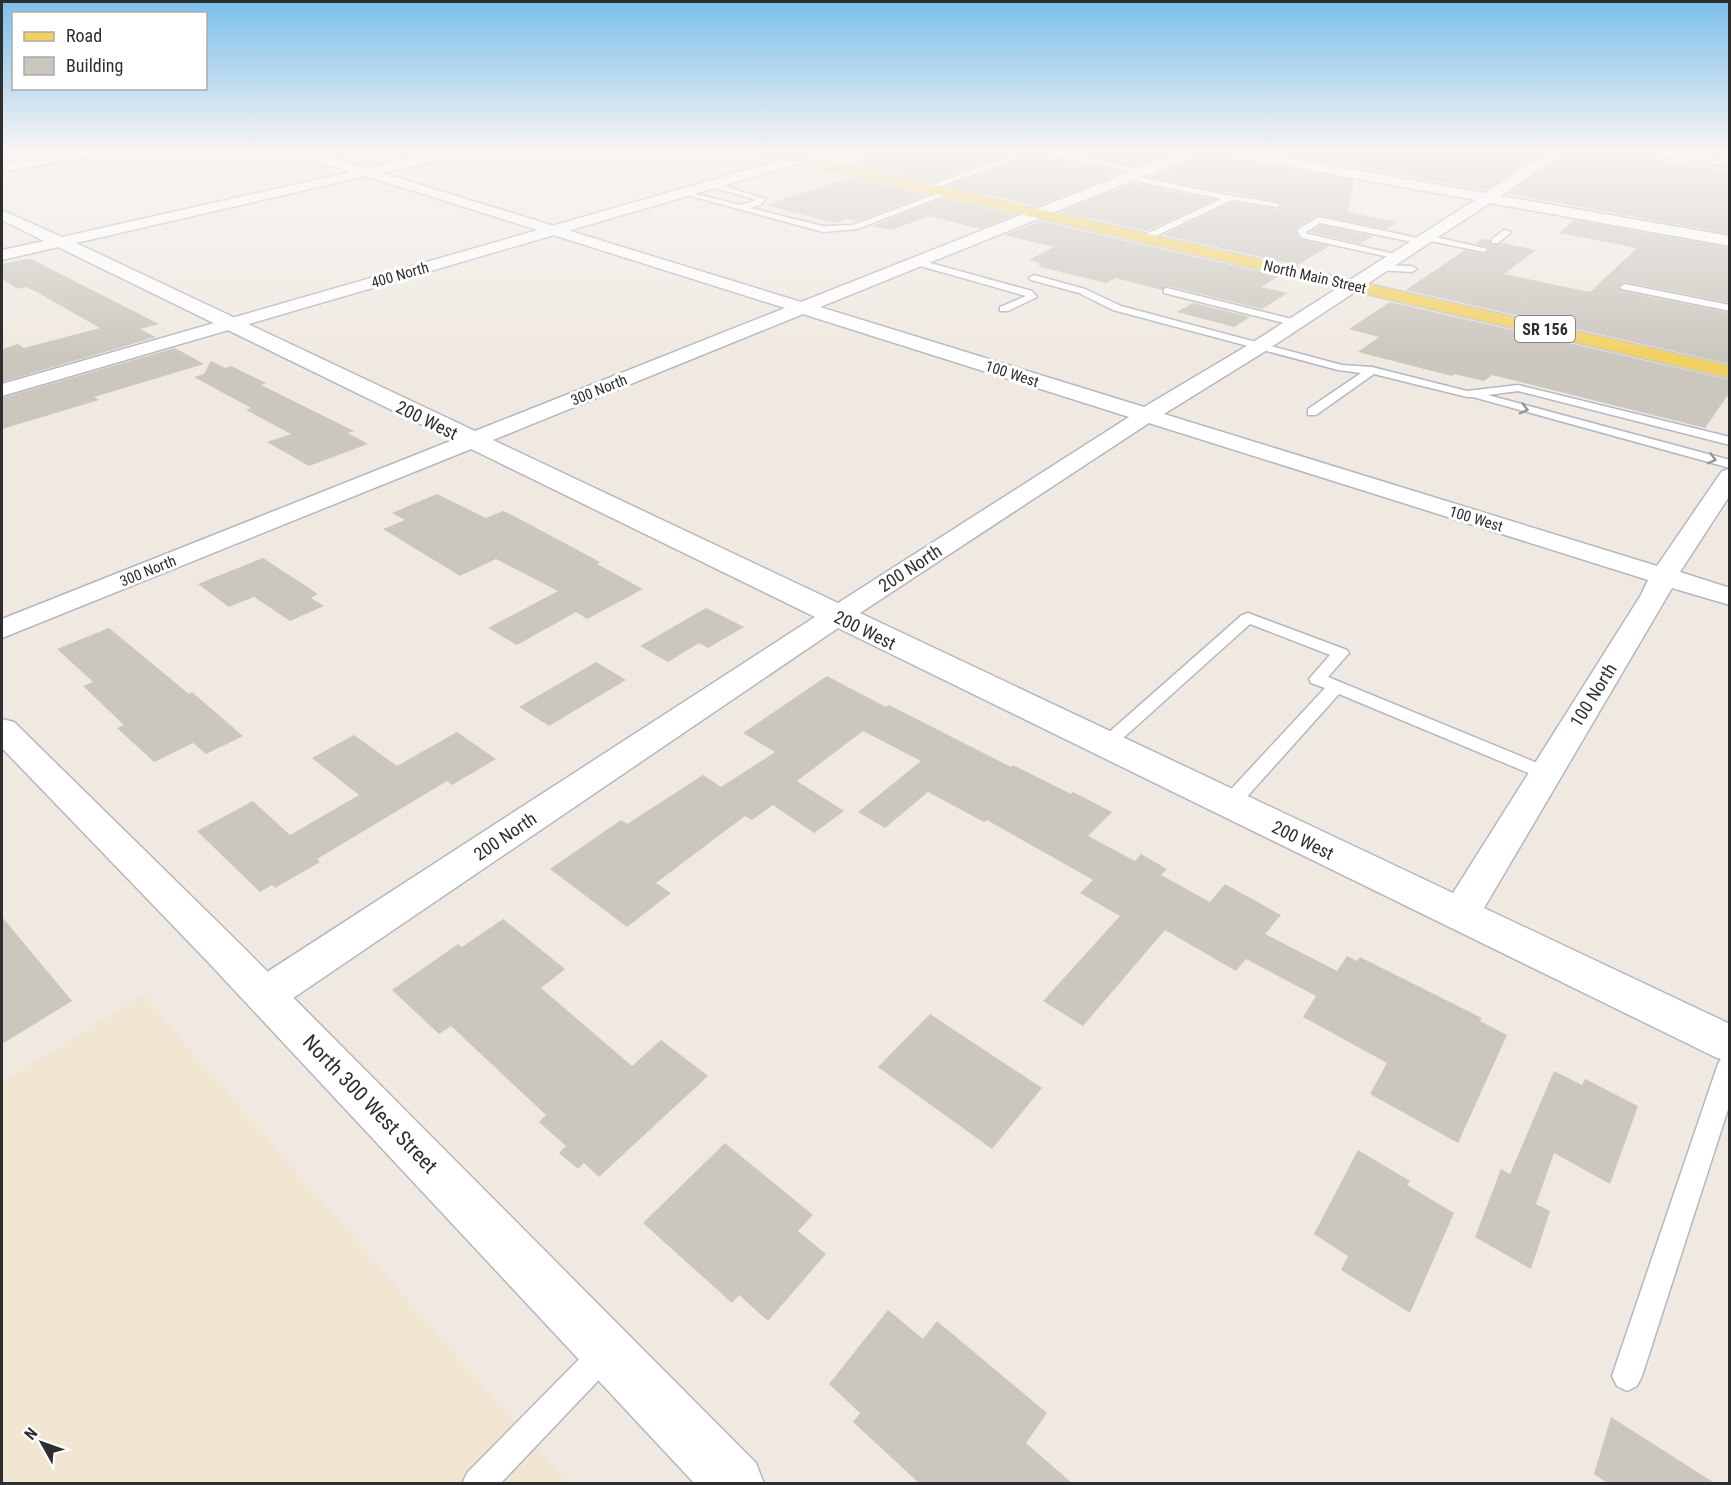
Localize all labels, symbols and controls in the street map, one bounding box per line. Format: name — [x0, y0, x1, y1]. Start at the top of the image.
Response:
legend — [12, 12, 207, 90]
text: Road — [66, 25, 102, 46]
text: Building — [66, 55, 123, 76]
street label: North Main Street — [1262, 256, 1368, 298]
street label: 400 North — [369, 258, 431, 292]
road number: SR 156 — [1515, 316, 1575, 342]
street label: 100 West — [983, 357, 1041, 391]
street label: 300 North — [568, 371, 630, 409]
street label: 200 West — [393, 396, 461, 444]
one-way arrow — [1519, 401, 1529, 414]
one-way arrow — [1706, 452, 1717, 464]
street label: 100 West — [1447, 502, 1505, 536]
street label: 200 North — [875, 540, 945, 596]
street label: 300 North — [117, 552, 179, 590]
street label: 200 West — [831, 606, 899, 654]
street label: 100 North — [1565, 659, 1621, 731]
street label: 200 North — [470, 807, 540, 865]
street label: 200 West — [1269, 816, 1337, 864]
street label: North 300 West Street — [298, 1030, 442, 1178]
north arrow — [12, 1413, 72, 1473]
text: N — [20, 1424, 41, 1444]

